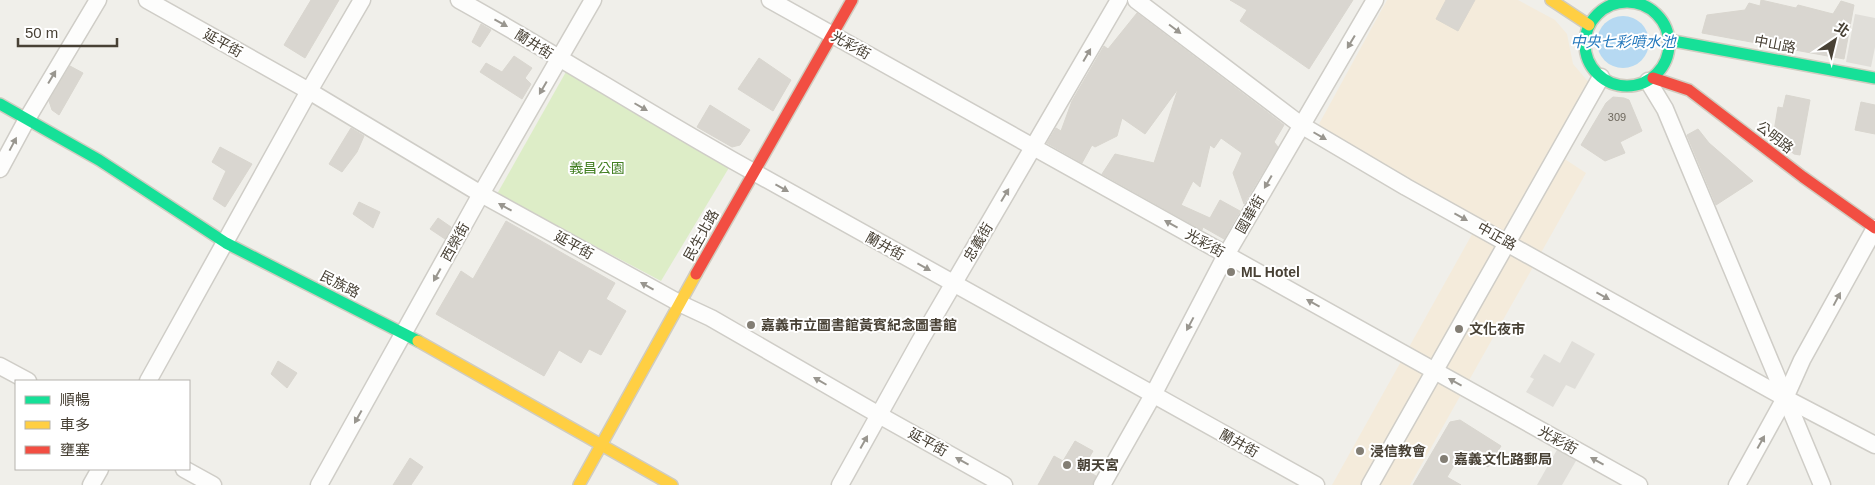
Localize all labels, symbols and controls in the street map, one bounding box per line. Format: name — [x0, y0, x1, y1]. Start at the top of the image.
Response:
scale bar — [18, 15, 116, 47]
north arrow — [1810, 15, 1860, 65]
one-way arrow — [495, 19, 508, 28]
text: 北 — [1832, 19, 1853, 40]
text: 50 m — [25, 24, 58, 41]
one-way arrow — [1168, 24, 1181, 35]
street label: 延平街 — [201, 26, 245, 60]
street label: 蘭井街 — [512, 26, 556, 62]
street label: 光彩街 — [829, 28, 873, 62]
street label: 中山路 — [1753, 32, 1797, 56]
water label: 中央七彩噴水池 — [1570, 33, 1677, 50]
one-way arrow — [1346, 36, 1355, 49]
one-way arrow — [1083, 48, 1092, 61]
one-way arrow — [47, 71, 56, 84]
one-way arrow — [538, 81, 547, 95]
one-way arrow — [634, 102, 647, 111]
house number: 309 — [1608, 111, 1626, 123]
street label: 公明路 — [1754, 118, 1796, 156]
one-way arrow — [1313, 132, 1326, 141]
one-way arrow — [9, 137, 18, 151]
park label: 義昌公園 — [569, 160, 625, 176]
one-way arrow — [1264, 176, 1273, 189]
one-way arrow — [774, 184, 789, 192]
one-way arrow — [1001, 189, 1010, 202]
street label: 國華街 — [1233, 192, 1267, 236]
one-way arrow — [498, 203, 512, 212]
street label: 民生北路 — [680, 207, 722, 263]
one-way arrow — [1454, 212, 1467, 221]
street label: 中正路 — [1475, 219, 1519, 253]
street label: 西榮街 — [438, 220, 472, 264]
street label: 忠義街 — [960, 220, 996, 264]
one-way arrow — [1164, 220, 1178, 228]
street label: 光彩街 — [1183, 226, 1227, 260]
street label: 延平街 — [552, 228, 596, 262]
street label: 蘭井街 — [863, 229, 907, 263]
one-way arrow — [916, 263, 931, 271]
place label: ML Hotel — [1241, 264, 1300, 280]
marker: ML Hotel — [1225, 266, 1237, 278]
street label: 民族路 — [318, 267, 362, 301]
one-way arrow — [432, 268, 441, 282]
one-way arrow — [640, 282, 655, 290]
one-way arrow — [1596, 291, 1609, 300]
one-way arrow — [1833, 292, 1841, 306]
one-way arrow — [1306, 299, 1320, 307]
place label: 嘉義市立圖書館黃賓紀念圖書館 — [761, 317, 957, 333]
one-way arrow — [1186, 317, 1194, 332]
marker: 嘉義市立圖書館黃賓紀念圖書館 — [745, 319, 757, 331]
place label: 文化夜市 — [1469, 321, 1525, 337]
marker: 文化夜市 — [1453, 323, 1465, 335]
one-way arrow — [814, 377, 827, 386]
one-way arrow — [1447, 378, 1462, 386]
legend — [15, 380, 190, 470]
text: 順暢 — [60, 391, 90, 408]
one-way arrow — [353, 410, 362, 424]
text: 車多 — [60, 416, 90, 433]
street label: 光彩街 — [1536, 423, 1580, 457]
street label: 延平街 — [906, 425, 950, 459]
street label: 蘭井街 — [1217, 426, 1261, 460]
one-way arrow — [860, 435, 868, 450]
one-way arrow — [1757, 435, 1765, 450]
text: 壅塞 — [60, 441, 90, 458]
place label: 浸信教會 — [1370, 443, 1426, 459]
marker: 浸信教會 — [1354, 445, 1366, 457]
place label: 嘉義文化路郵局 — [1454, 451, 1552, 467]
marker: 嘉義文化路郵局 — [1438, 453, 1450, 465]
one-way arrow — [955, 457, 968, 466]
place label: 朝天宮 — [1077, 457, 1119, 473]
one-way arrow — [1590, 457, 1603, 466]
marker: 朝天宮 — [1061, 459, 1073, 471]

